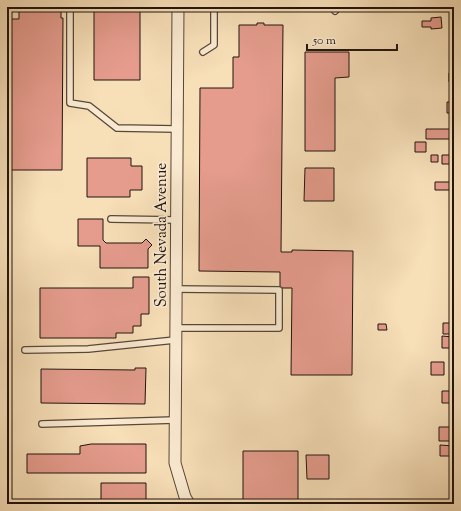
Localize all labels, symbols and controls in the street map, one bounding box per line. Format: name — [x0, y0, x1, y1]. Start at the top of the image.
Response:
scale bar — [307, 26, 397, 52]
text: 50 m — [312, 32, 336, 50]
street label: South Nevada Avenue — [152, 163, 173, 307]

